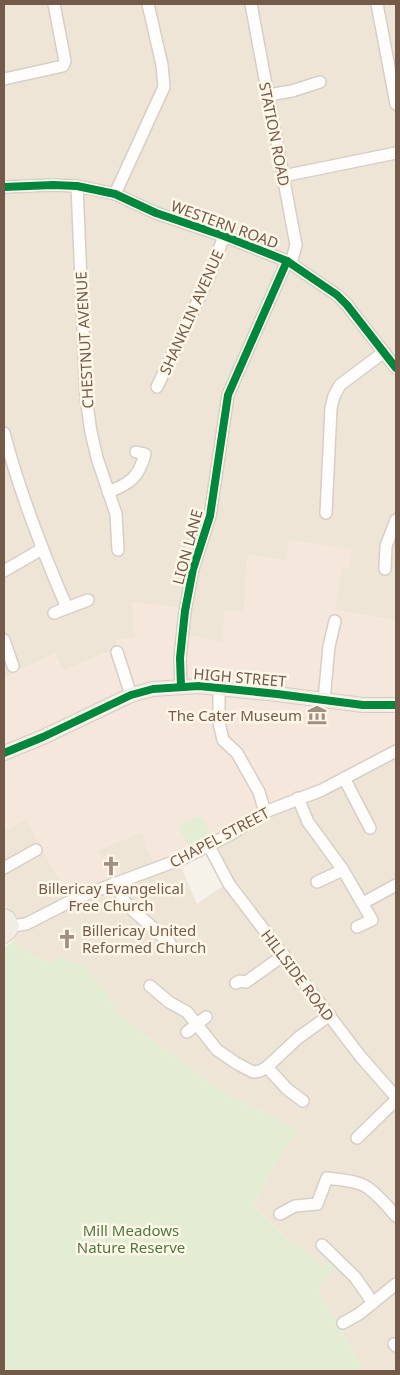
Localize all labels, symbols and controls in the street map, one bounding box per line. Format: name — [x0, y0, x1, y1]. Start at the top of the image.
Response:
street label: STATION ROAD — [255, 80, 295, 188]
street label: WESTERN ROAD — [168, 195, 282, 253]
street label: SHANKLIN AVENUE — [154, 246, 228, 378]
street label: CHESTNUT AVENUE — [70, 271, 98, 409]
street label: LION LANE — [167, 507, 207, 587]
street label: HIGH STREET — [193, 663, 288, 691]
museum icon: The Cater Museum — [306, 704, 328, 726]
place label: The Cater Museum — [168, 705, 302, 725]
street label: CHAPEL STREET — [166, 802, 273, 872]
church icon: Billericay Evangelical Free Church — [100, 855, 122, 877]
place label: Billericay Evangelical Free Church — [38, 878, 184, 915]
place label: Billericay United Reformed Church — [82, 920, 206, 957]
street label: HILLSIDE ROAD — [257, 925, 339, 1025]
church icon: Billericay United Reformed Church — [56, 928, 78, 950]
park label: Mill Meadows Nature Reserve — [77, 1220, 185, 1257]

